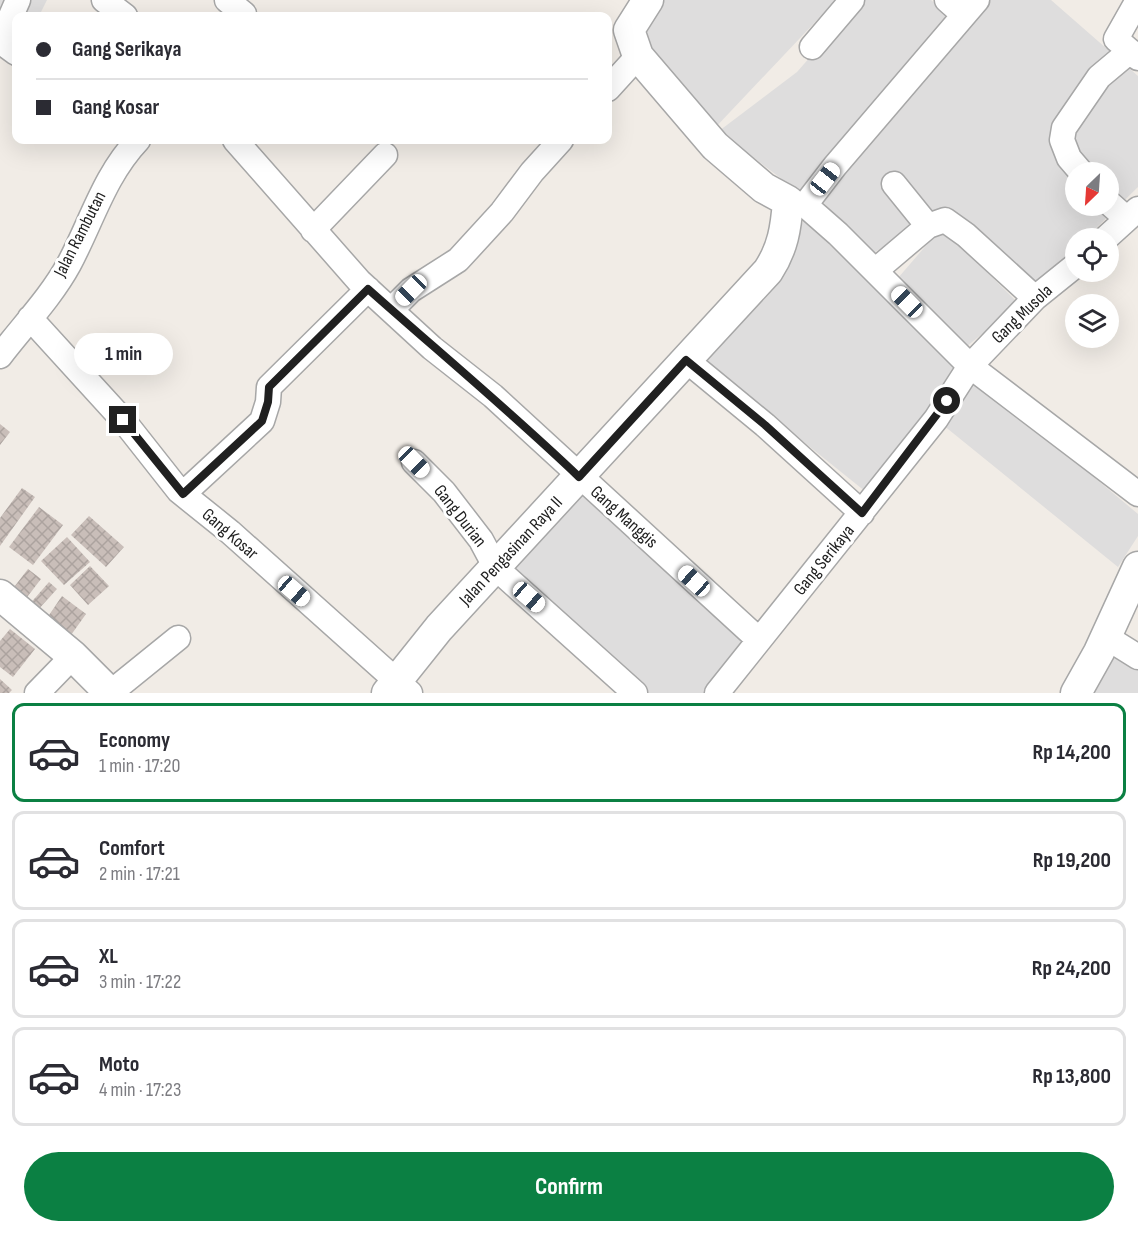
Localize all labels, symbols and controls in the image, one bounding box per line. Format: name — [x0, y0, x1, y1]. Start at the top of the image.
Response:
text: Gang Serikaya — [72, 36, 181, 63]
text: Gang Kosar — [72, 94, 159, 121]
car — [807, 159, 843, 199]
north arrow — [1065, 162, 1119, 216]
map controls — [1065, 162, 1119, 348]
street label: Jalan Rambutan — [49, 188, 110, 281]
button: locate — [1065, 228, 1119, 282]
car — [392, 271, 430, 309]
street label: Gang Musola — [987, 280, 1057, 348]
car — [888, 283, 926, 321]
button: layers — [1065, 294, 1119, 348]
callout: 1 min — [74, 333, 172, 375]
text: 1 min — [105, 342, 142, 366]
route start — [933, 387, 960, 414]
route end — [109, 406, 136, 433]
car — [395, 443, 433, 481]
street label: Gang Durian — [429, 481, 491, 551]
street label: Gang Manggis — [586, 481, 662, 553]
street label: Jalan Pengasinan Raya II — [454, 492, 567, 611]
street label: Gang Kosar — [198, 504, 262, 564]
street label: Gang Serikaya — [789, 521, 859, 599]
car — [675, 562, 713, 600]
car — [275, 572, 313, 610]
car — [510, 578, 548, 616]
icon: car — [27, 726, 81, 780]
text: Economy — [99, 727, 170, 754]
text: Rp 14,200 — [1033, 739, 1111, 766]
text: 1 min · 17:20 — [99, 754, 180, 778]
icon: car — [27, 834, 81, 888]
text: Comfort — [99, 835, 165, 862]
text: Rp 19,200 — [1033, 847, 1111, 874]
text: 2 min · 17:21 — [99, 862, 180, 886]
icon: car — [27, 942, 81, 996]
text: XL — [99, 943, 118, 970]
text: Rp 24,200 — [1032, 955, 1111, 982]
text: 3 min · 17:22 — [99, 970, 181, 994]
icon: car — [27, 1050, 81, 1104]
text: Moto — [99, 1051, 139, 1078]
text: Rp 13,800 — [1032, 1063, 1111, 1090]
text: 4 min · 17:23 — [99, 1078, 181, 1102]
button: Confirm — [24, 1152, 1114, 1221]

